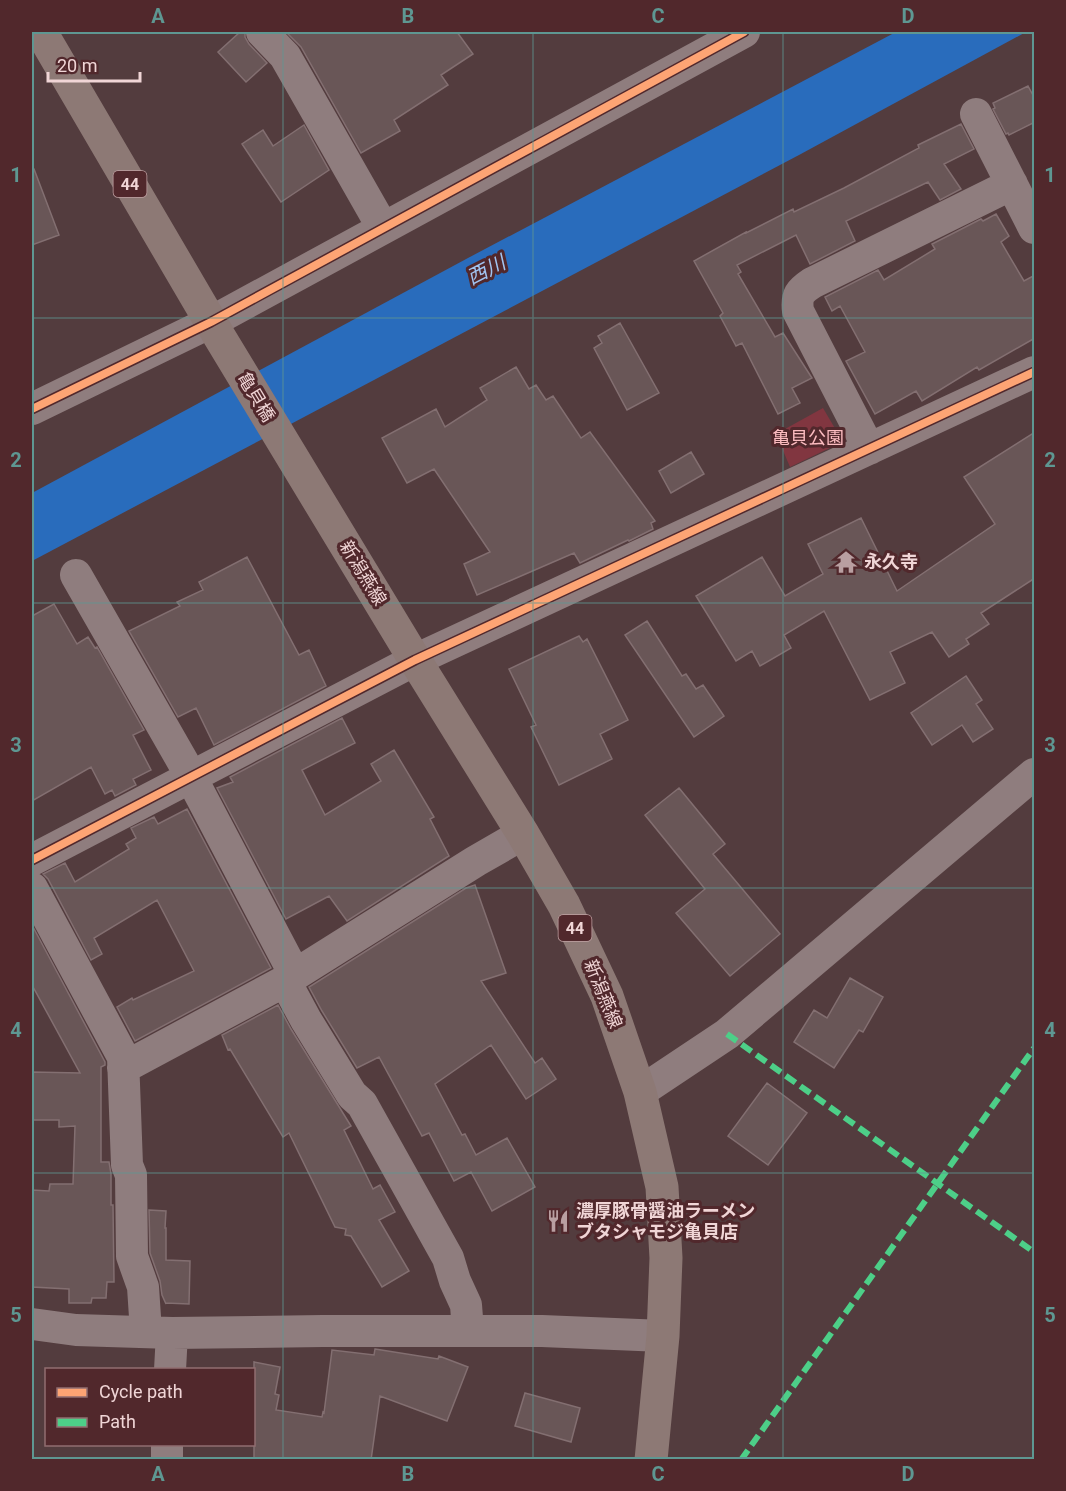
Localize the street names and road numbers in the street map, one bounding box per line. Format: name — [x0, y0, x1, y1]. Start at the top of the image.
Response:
road number: 44 — [114, 171, 146, 197]
street label: 亀貝橋 — [234, 368, 279, 425]
street label: 新潟燕線 — [336, 536, 391, 609]
road number: 44 — [558, 915, 592, 941]
street label: 新潟燕線 — [580, 957, 627, 1031]

